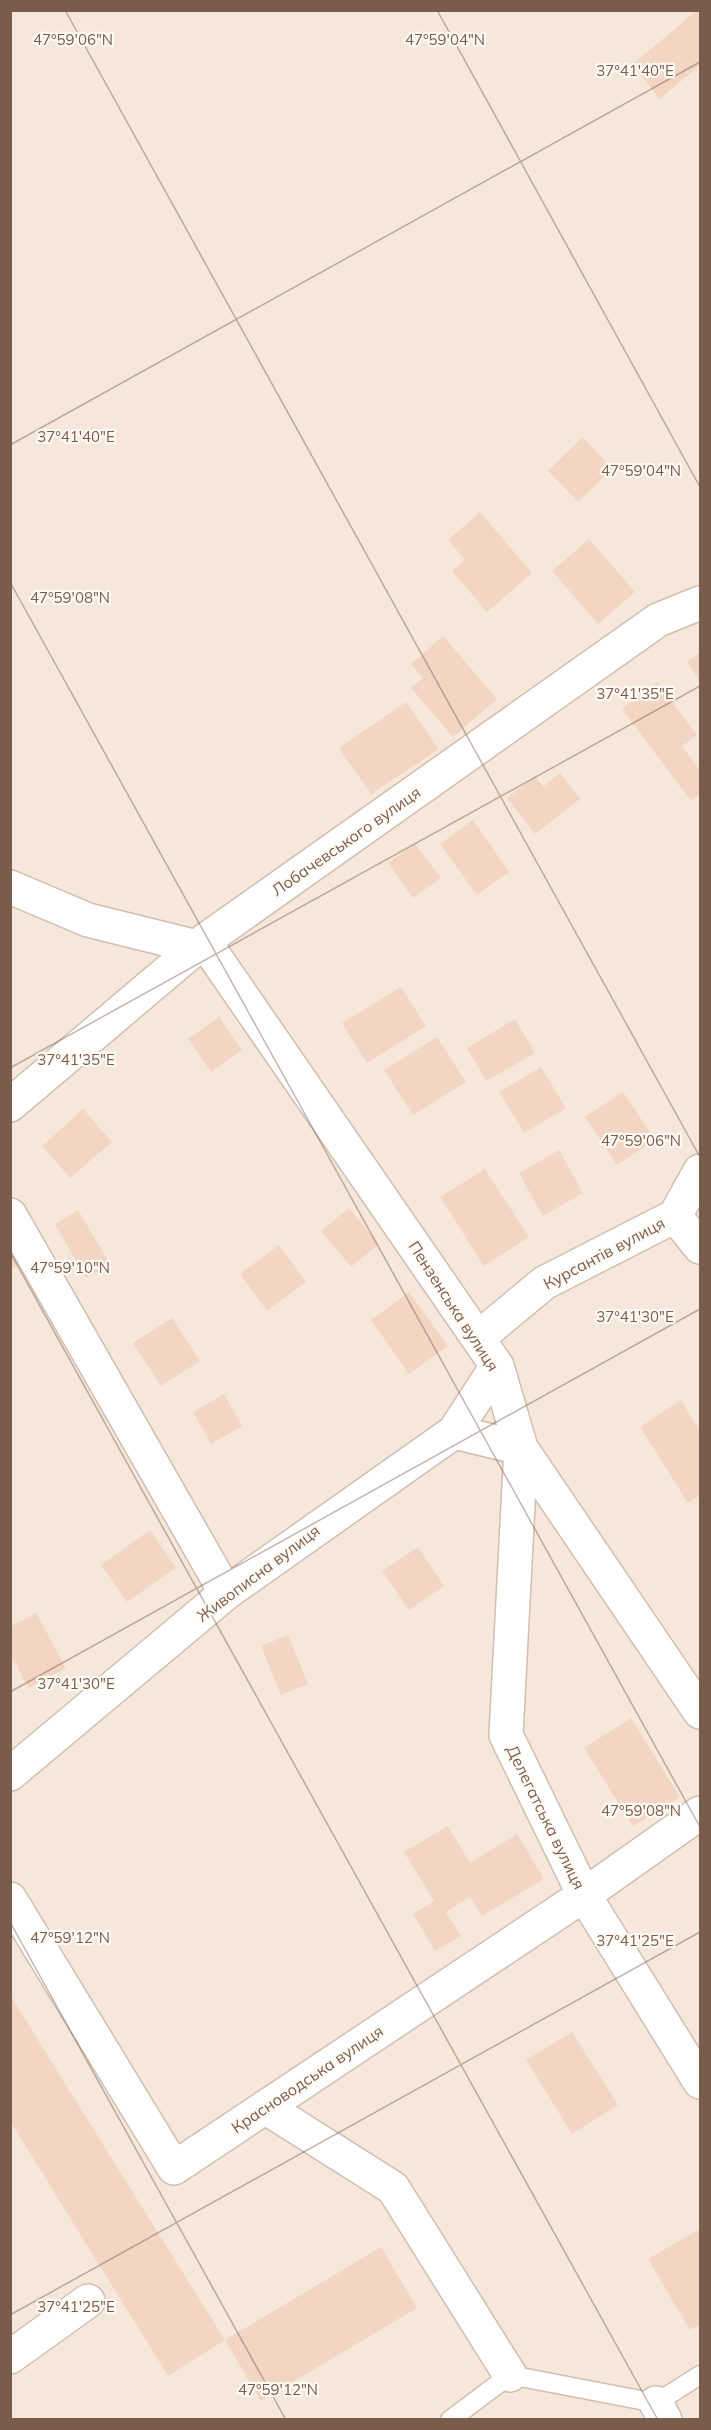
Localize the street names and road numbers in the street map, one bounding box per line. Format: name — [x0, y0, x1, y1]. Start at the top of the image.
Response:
street label: Лобачевського вулиця — [268, 782, 424, 900]
street label: Курсантів вулиця — [540, 1213, 668, 1293]
street label: Пензенська вулиця — [404, 1237, 504, 1375]
street label: Живописна вулиця — [193, 1520, 323, 1626]
street label: Делегатська вулиця — [502, 1742, 590, 1892]
street label: Красноводська вулиця — [227, 2021, 387, 2137]

